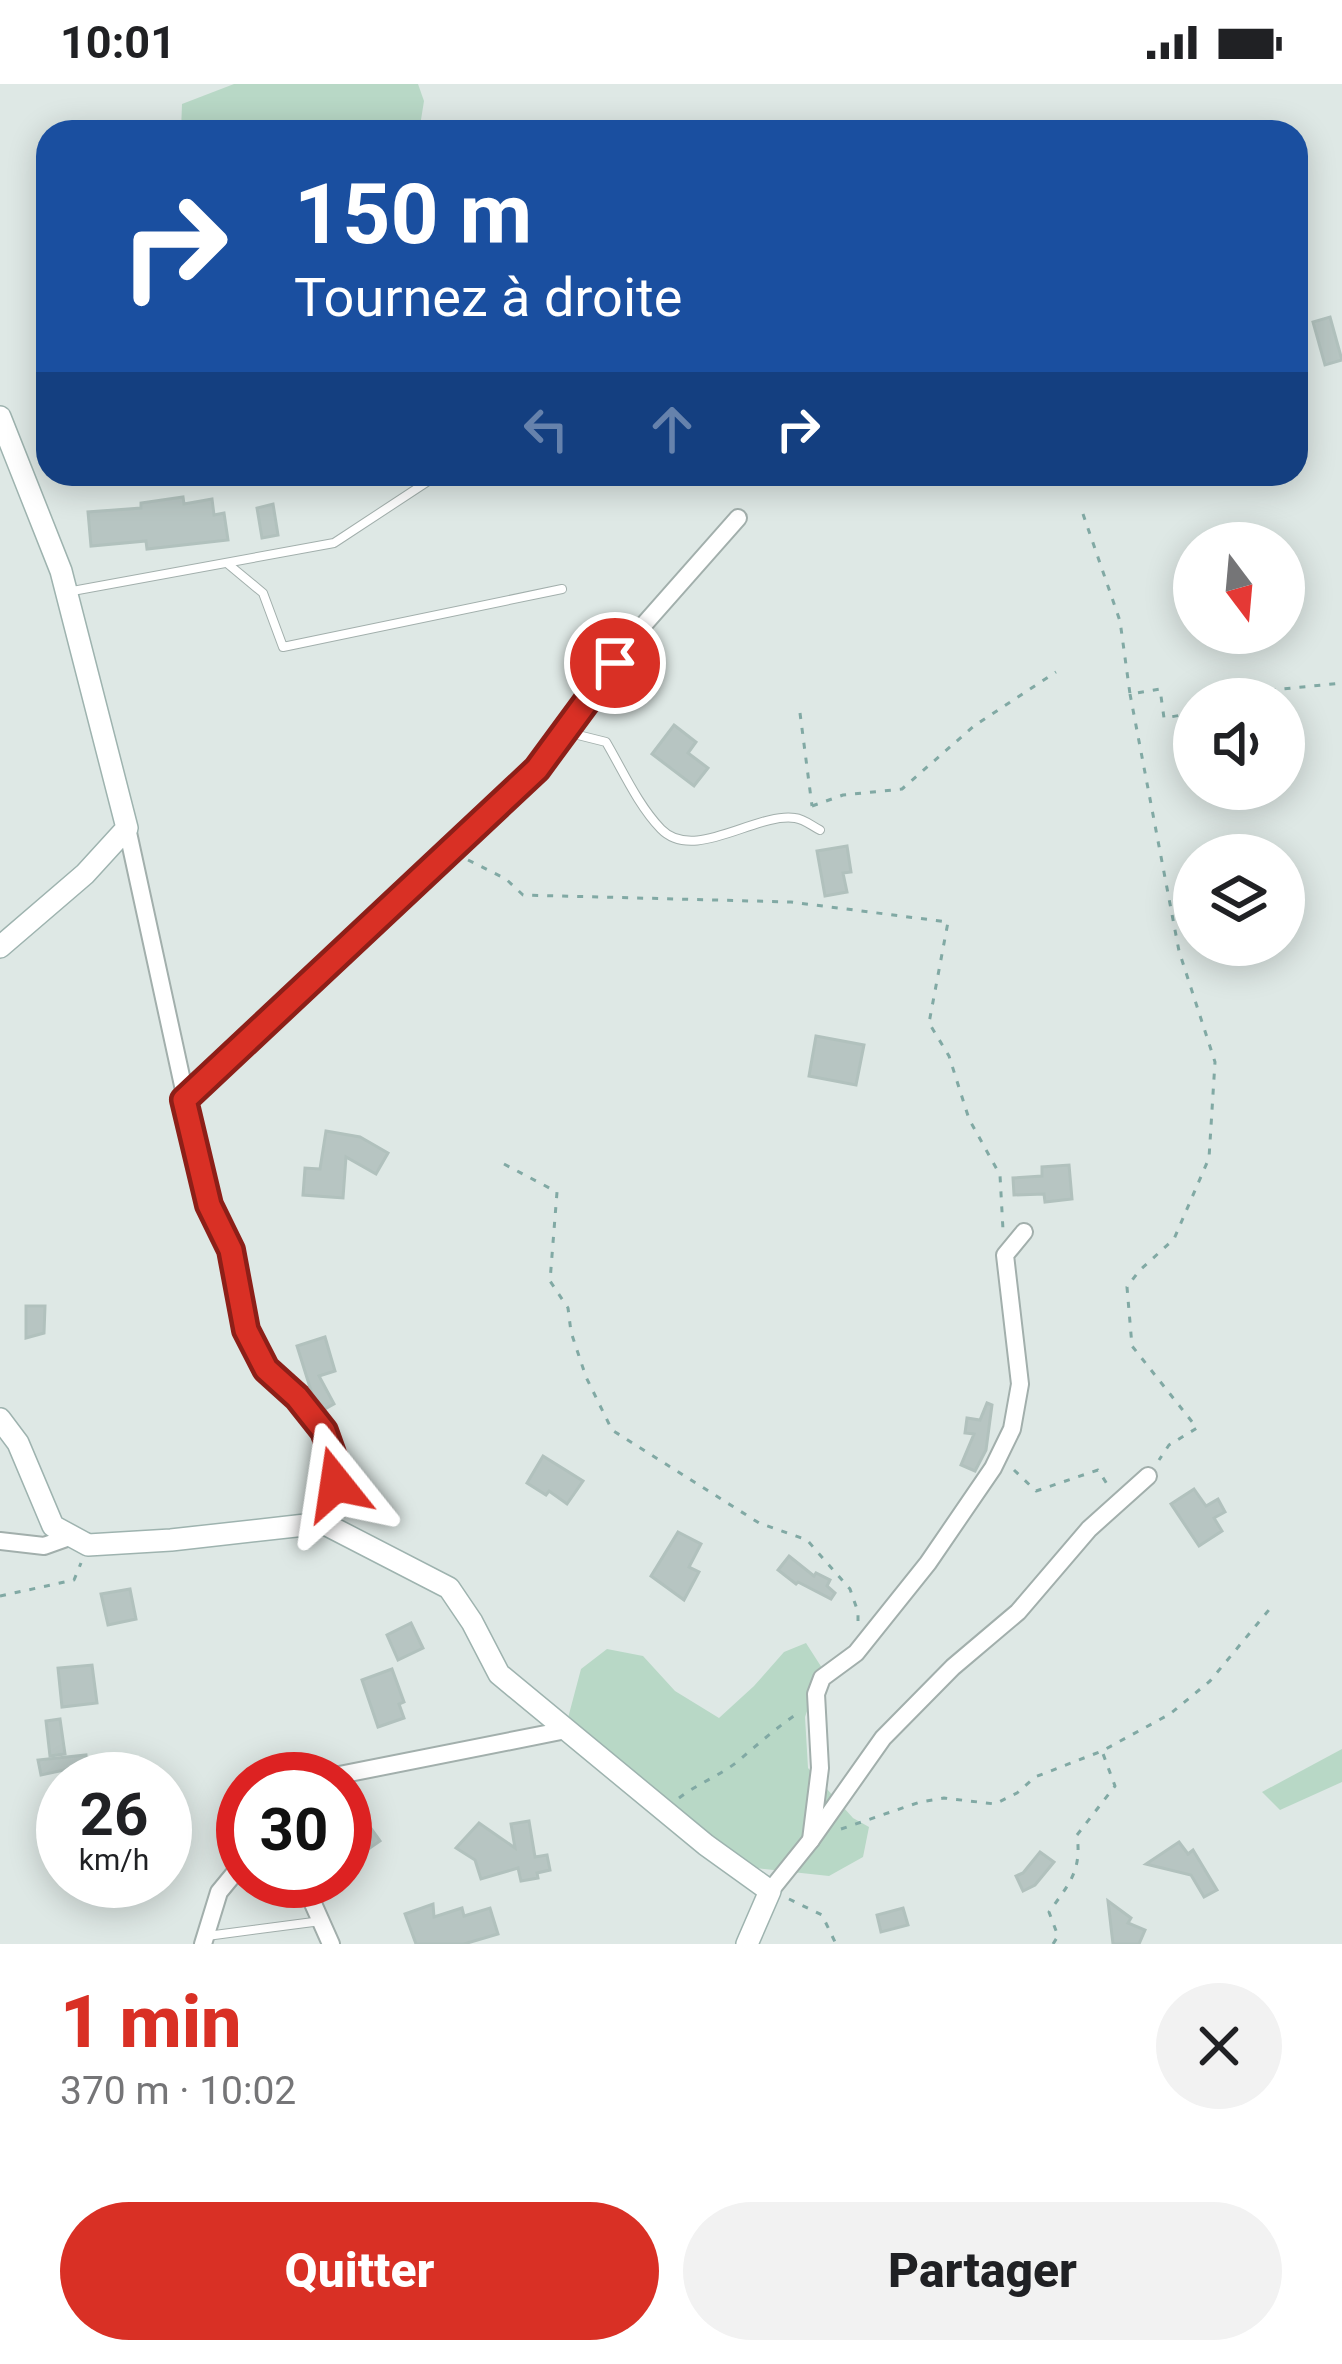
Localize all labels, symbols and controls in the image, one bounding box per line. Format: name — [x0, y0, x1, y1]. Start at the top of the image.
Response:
text: 10:01 — [60, 16, 176, 69]
text: 150 m — [294, 165, 532, 264]
icon: right — [96, 168, 252, 324]
text: Tournez à droite — [294, 266, 682, 329]
icon: left — [513, 396, 579, 462]
icon: ahead — [639, 396, 705, 462]
icon: right — [765, 396, 831, 462]
north arrow — [1173, 522, 1305, 654]
map controls — [1173, 522, 1305, 966]
pin — [564, 612, 666, 714]
icon: arrive — [582, 630, 648, 696]
button: sound — [1173, 678, 1305, 810]
button: layers — [1173, 834, 1305, 966]
position arrow — [273, 1421, 399, 1547]
speed limit sign: 30 — [216, 1752, 372, 1908]
text: 26 — [80, 1779, 148, 1850]
text: km/h — [79, 1842, 149, 1877]
text: 1 min — [60, 1980, 242, 2065]
button: close — [1156, 1983, 1282, 2109]
text: 370 m · 10:02 — [60, 2068, 296, 2114]
button: Quitter — [60, 2202, 659, 2340]
button: Partager — [683, 2202, 1282, 2340]

